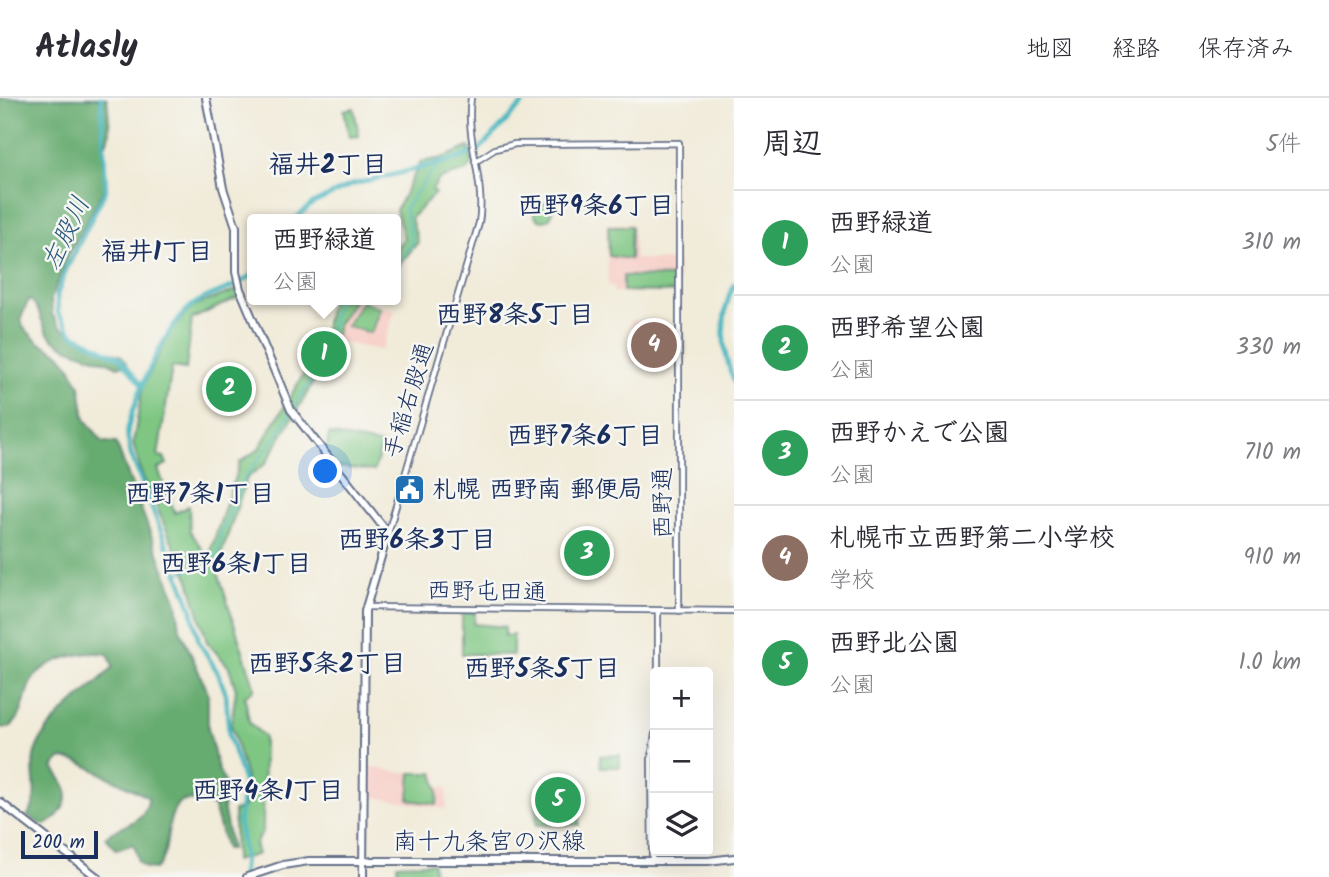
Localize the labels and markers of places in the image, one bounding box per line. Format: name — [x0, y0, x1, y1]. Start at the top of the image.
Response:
pin: 4 — [631, 319, 677, 371]
pin: 1 — [301, 328, 347, 380]
pin: 2 — [206, 363, 252, 415]
place label: 札幌 西野南 郵便局 — [432, 471, 642, 510]
public building icon: 札幌 西野南 郵便局 — [392, 472, 426, 506]
pin: 3 — [564, 527, 610, 579]
pin: 5 — [535, 774, 581, 826]

